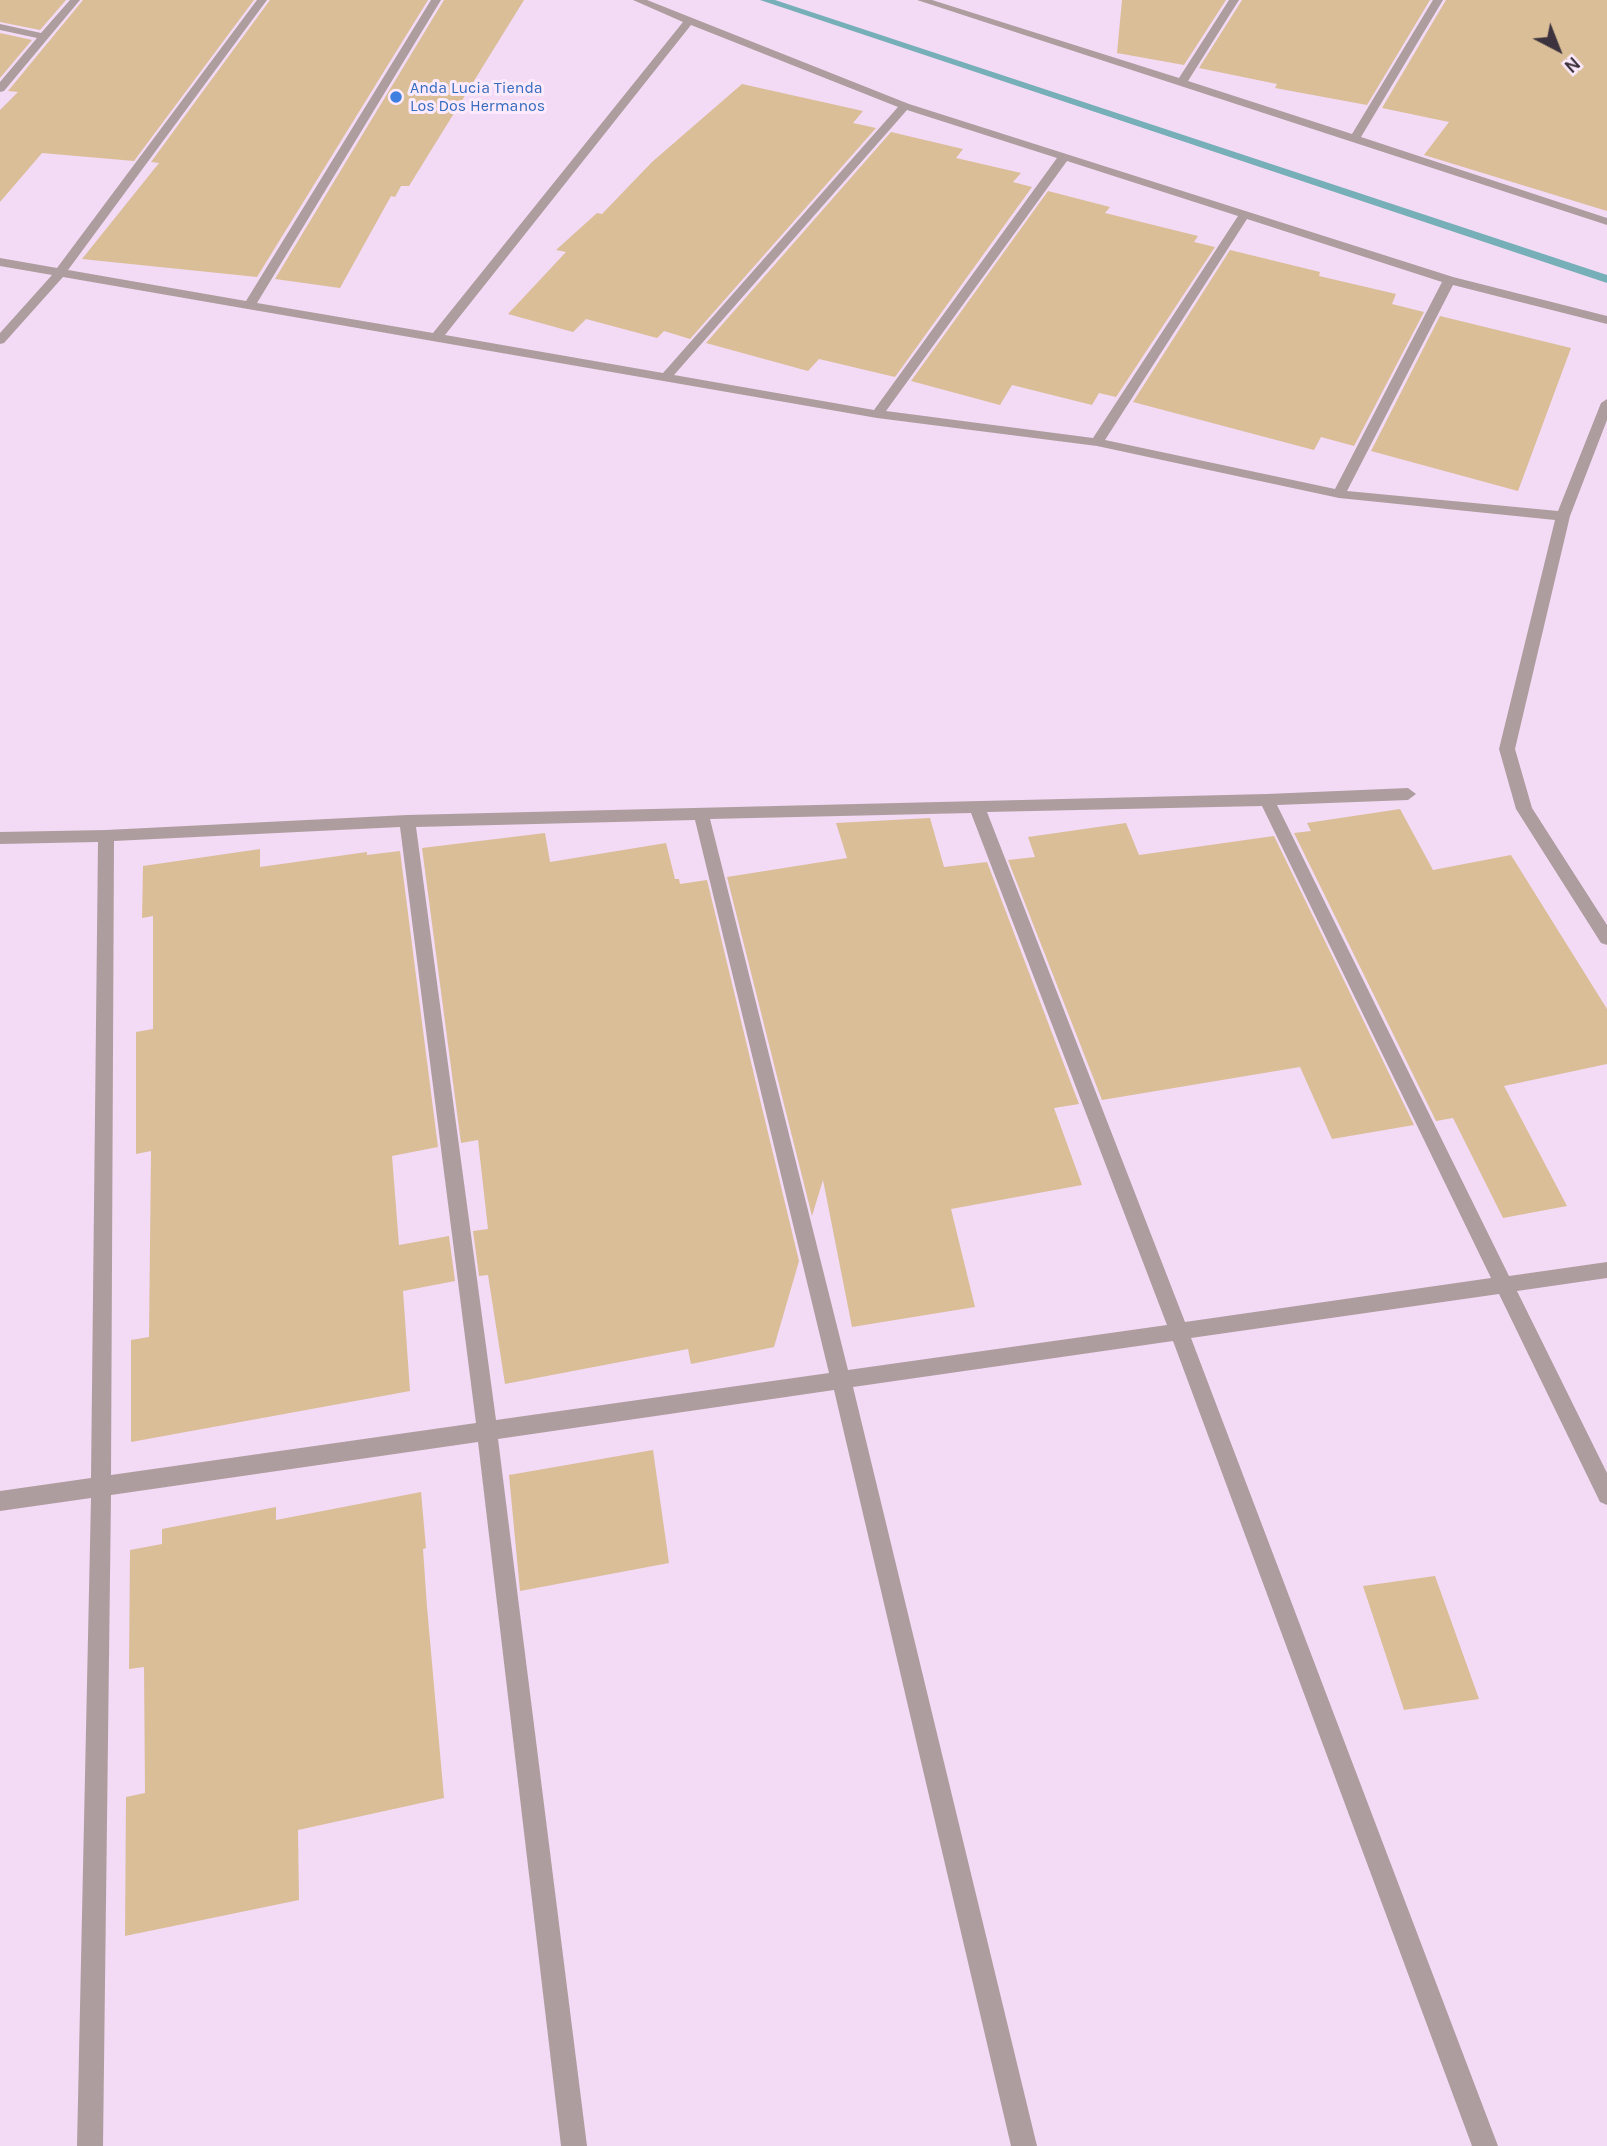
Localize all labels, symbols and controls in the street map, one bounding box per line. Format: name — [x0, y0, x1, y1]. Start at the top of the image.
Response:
north arrow — [1523, 14, 1593, 84]
text: N — [1560, 52, 1584, 77]
place label: Anda Lucia Tienda Los Dos Hermanos — [410, 78, 545, 116]
marker: Anda Lucia Tienda Los Dos Hermanos — [388, 89, 404, 105]

